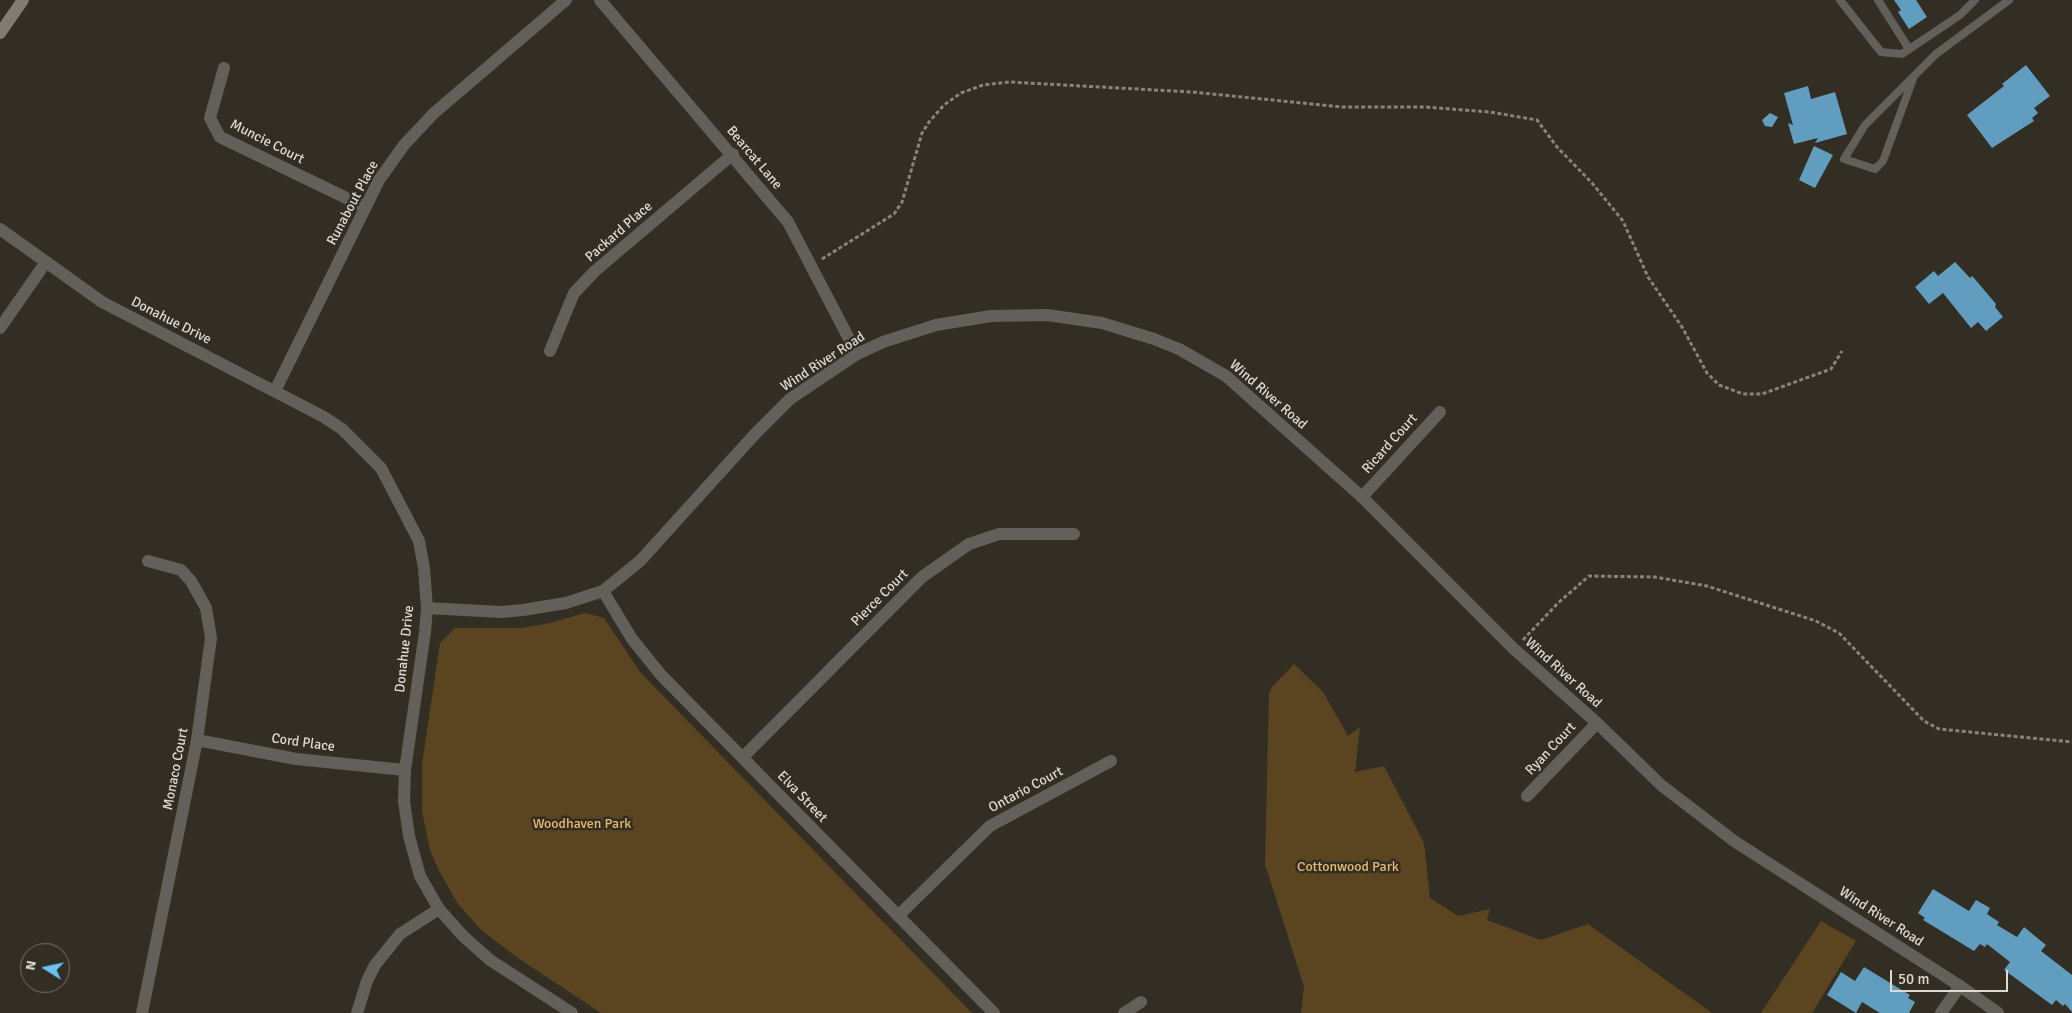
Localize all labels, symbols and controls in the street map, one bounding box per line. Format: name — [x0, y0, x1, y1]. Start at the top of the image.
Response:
street label: Muncie Court — [227, 116, 307, 168]
street label: Bearcat Lane — [723, 123, 785, 193]
street label: Runabout Place — [324, 158, 382, 248]
street label: Packard Place — [582, 198, 656, 266]
street label: Donahue Drive — [128, 294, 214, 348]
street label: Wind River Road — [778, 328, 868, 396]
street label: Wind River Road — [1226, 357, 1310, 433]
street label: Ricard Court — [1359, 410, 1421, 478]
street label: Pierce Court — [848, 566, 912, 630]
street label: Donahue Drive — [392, 604, 418, 694]
street label: Wind River Road — [1521, 634, 1605, 712]
street label: Ryan Court — [1522, 719, 1580, 779]
street label: Monaco Court — [160, 726, 192, 812]
street label: Cord Place — [270, 730, 336, 756]
street label: Ontario Court — [986, 763, 1066, 817]
street label: Elva Street — [773, 768, 831, 826]
park label: Woodhaven Park — [533, 816, 631, 832]
park label: Cottonwood Park — [1297, 859, 1399, 875]
street label: Wind River Road — [1836, 883, 1926, 951]
north arrow — [20, 943, 70, 993]
text: N — [22, 959, 40, 972]
scale bar — [1892, 960, 2010, 992]
text: 50 m — [1898, 970, 1929, 988]

